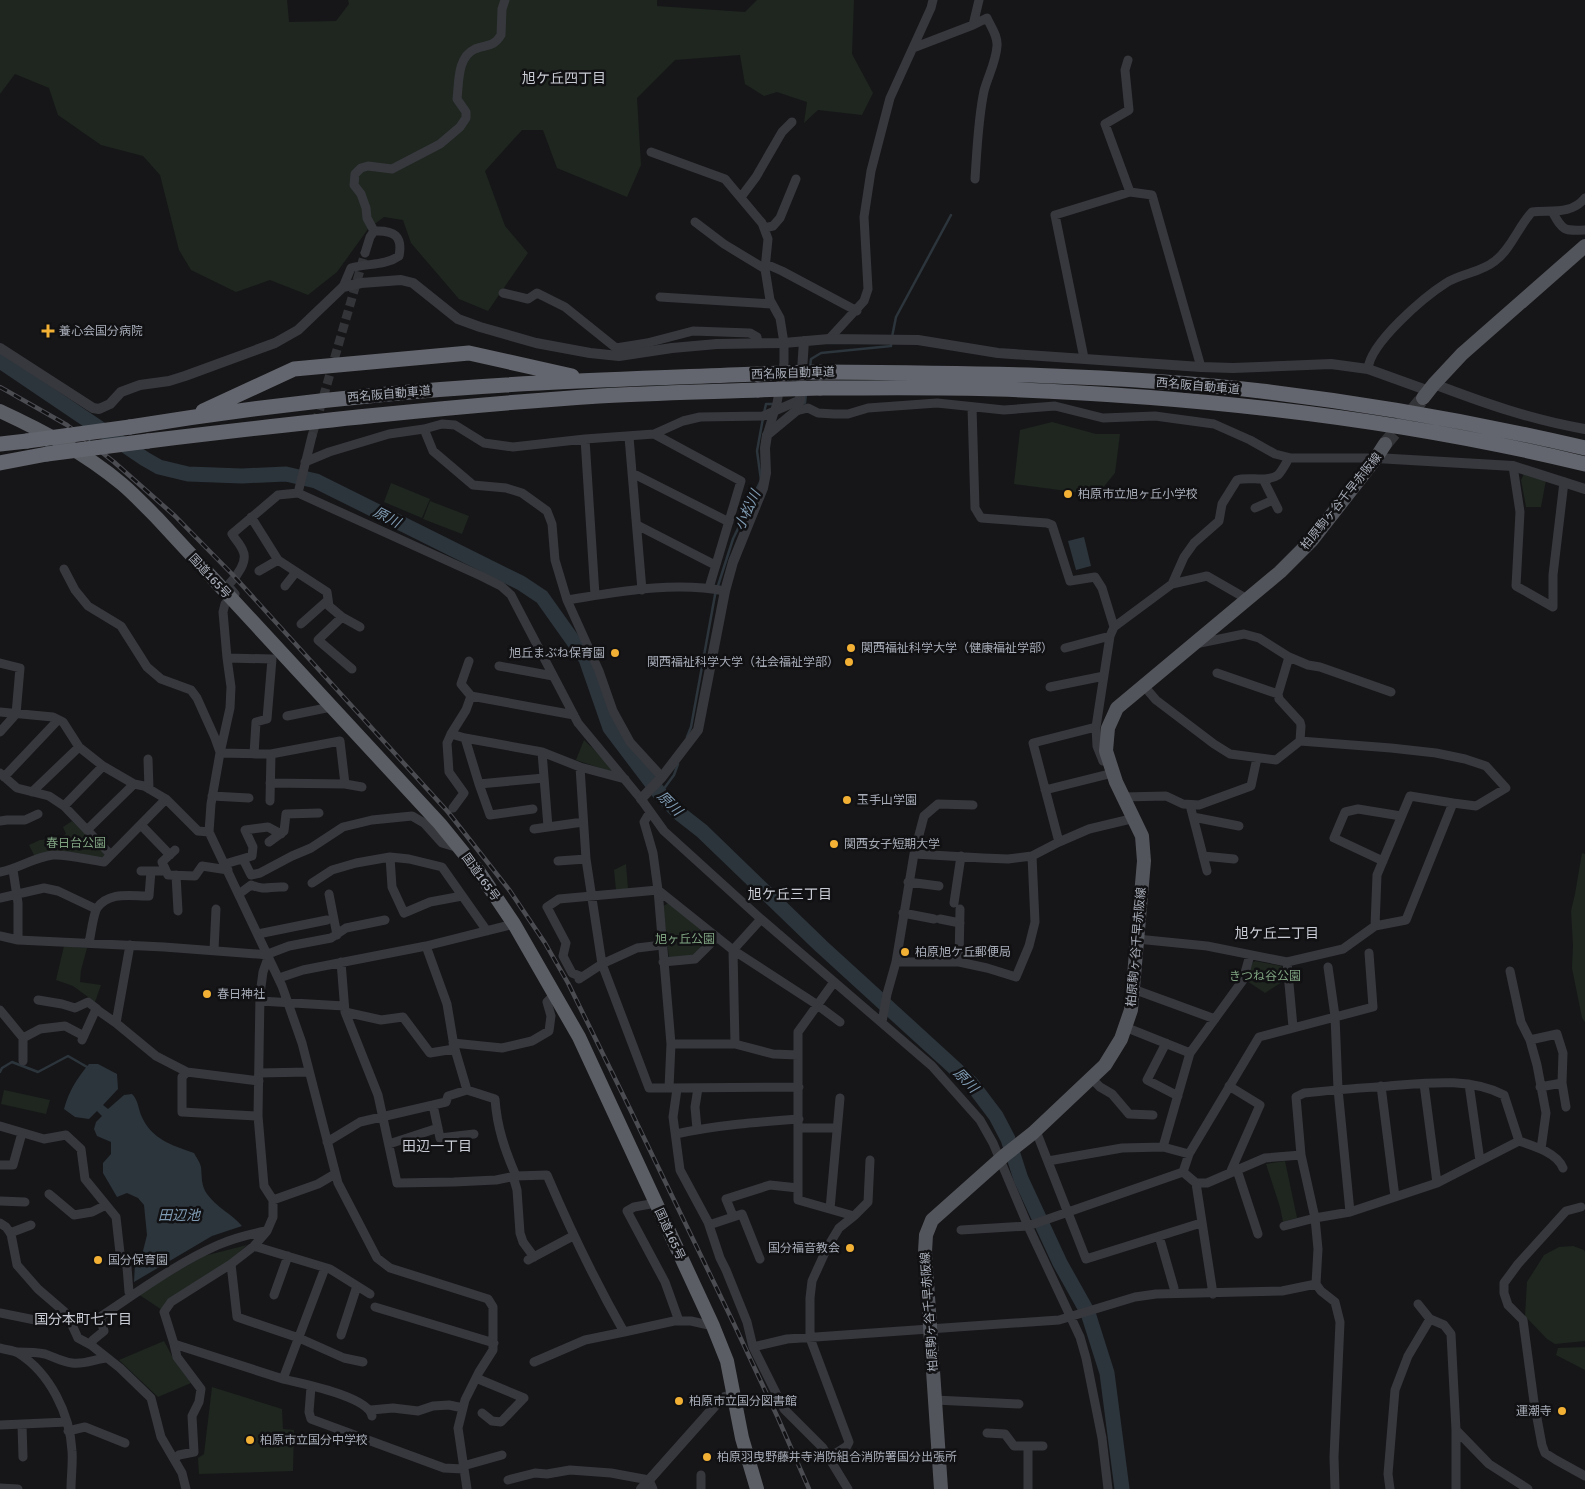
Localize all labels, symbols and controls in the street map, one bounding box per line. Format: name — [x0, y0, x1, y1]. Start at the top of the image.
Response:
district label: 旭ケ丘四丁目 — [522, 70, 606, 87]
marker: 養心会国分病院 — [41, 324, 55, 338]
place label: 養心会国分病院 — [59, 324, 143, 339]
street label: 西名阪自動車道 — [751, 365, 835, 382]
street label: 西名阪自動車道 — [1155, 375, 1240, 398]
street label: 西名阪自動車道 — [347, 383, 432, 406]
street label: 柏原駒ヶ谷千早赤阪線 — [1298, 450, 1385, 553]
water label: 小松川 — [731, 486, 765, 533]
place label: 柏原市立旭ヶ丘小学校 — [1078, 487, 1198, 502]
marker: 柏原市立旭ヶ丘小学校 — [1062, 488, 1074, 500]
water label: 原川 — [370, 504, 405, 532]
street label: 国道165号 — [185, 551, 234, 602]
place label: 関西福祉科学大学（健康福祉学部） — [861, 641, 1053, 656]
marker: 関西福祉科学大学（健康福祉学部） — [845, 642, 857, 654]
place label: 旭丘まぶね保育園 — [509, 646, 605, 661]
marker: 旭丘まぶね保育園 — [609, 647, 621, 659]
place label: 関西福祉科学大学（社会福祉学部） — [647, 655, 839, 670]
marker: 関西福祉科学大学（社会福祉学部） — [843, 656, 855, 668]
water label: 原川 — [654, 787, 687, 821]
place label: 玉手山学園 — [857, 793, 917, 808]
marker: 玉手山学園 — [841, 794, 853, 806]
park label: 春日台公園 — [46, 836, 106, 851]
place label: 関西女子短期大学 — [844, 837, 940, 852]
marker: 関西女子短期大学 — [828, 838, 840, 850]
street label: 国道165号 — [458, 850, 503, 904]
district label: 旭ケ丘三丁目 — [748, 886, 832, 903]
street label: 柏原駒ヶ谷千早赤阪線 — [1124, 887, 1149, 1007]
district label: 旭ケ丘二丁目 — [1235, 925, 1319, 942]
park label: 旭ヶ丘公園 — [655, 932, 715, 947]
place label: 柏原旭ケ丘郵便局 — [915, 945, 1011, 960]
marker: 柏原旭ケ丘郵便局 — [899, 946, 911, 958]
park label: きつね谷公園 — [1229, 969, 1301, 984]
place label: 春日神社 — [217, 987, 265, 1002]
marker: 春日神社 — [201, 988, 213, 1000]
water label: 原川 — [950, 1064, 983, 1098]
district label: 田辺一丁目 — [402, 1138, 472, 1155]
street label: 国道165号 — [651, 1206, 688, 1263]
water label: 田辺池 — [158, 1207, 202, 1224]
place label: 国分福音教会 — [768, 1241, 840, 1256]
marker: 国分福音教会 — [844, 1242, 856, 1254]
street label: 柏原駒ヶ谷千早赤阪線 — [918, 1252, 941, 1372]
place label: 国分保育園 — [108, 1253, 168, 1268]
marker: 国分保育園 — [92, 1254, 104, 1266]
district label: 国分本町七丁目 — [34, 1311, 132, 1328]
place label: 柏原市立国分図書館 — [689, 1394, 797, 1409]
marker: 柏原市立国分図書館 — [673, 1395, 685, 1407]
place label: 運潮寺 — [1516, 1404, 1552, 1419]
marker: 運潮寺 — [1556, 1405, 1568, 1417]
place label: 柏原市立国分中学校 — [260, 1433, 368, 1448]
marker: 柏原市立国分中学校 — [244, 1434, 256, 1446]
place label: 柏原羽曳野藤井寺消防組合消防署国分出張所 — [717, 1450, 957, 1465]
marker: 柏原羽曳野藤井寺消防組合消防署国分出張所 — [701, 1451, 713, 1463]

